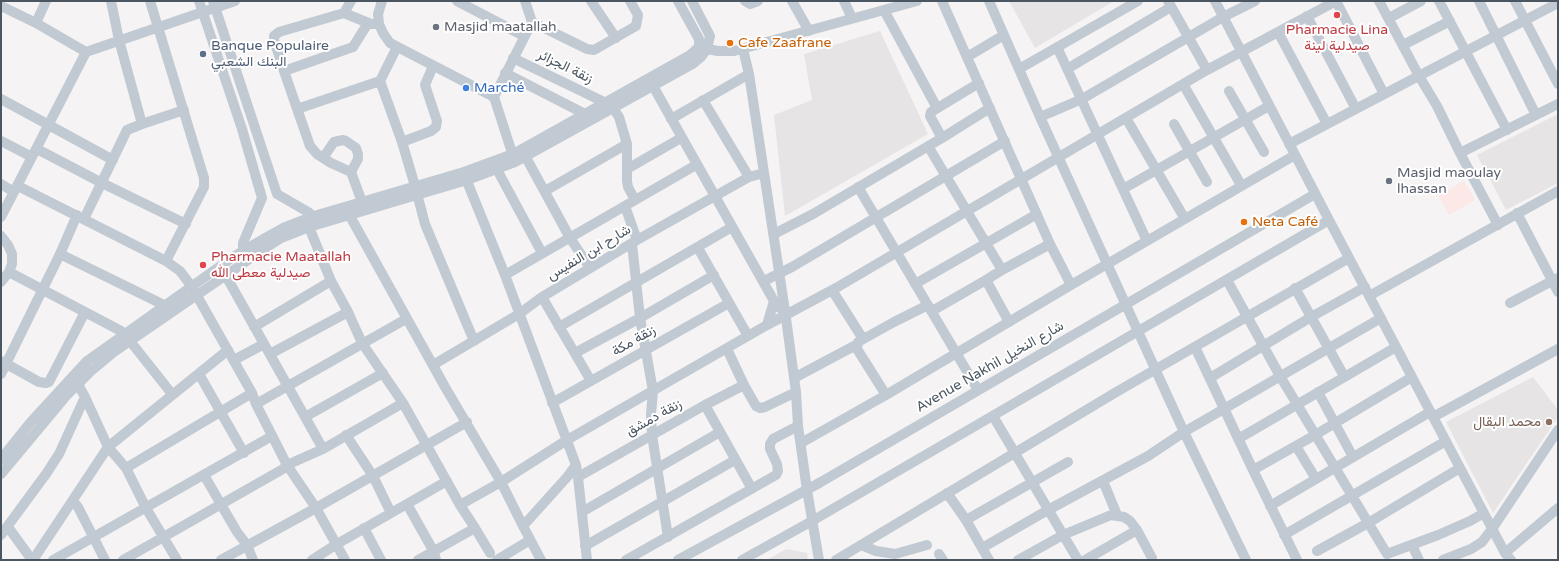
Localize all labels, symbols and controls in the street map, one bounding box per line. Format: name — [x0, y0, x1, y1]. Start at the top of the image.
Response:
marker: Pharmacie Lina صيدلية لينة — [1332, 10, 1342, 20]
place label: Masjid maatallah — [444, 19, 557, 35]
marker: Masjid maatallah — [431, 22, 441, 32]
place label: Pharmacie Lina صيدلية لينة — [1286, 22, 1388, 54]
place label: Cafe Zaafrane — [738, 35, 831, 51]
place label: Banque Populaire البنك الشعبي — [211, 38, 329, 70]
marker: Cafe Zaafrane — [725, 38, 735, 48]
street label: زنقة الجزائر — [534, 46, 596, 88]
marker: Banque Populaire البنك الشعبي — [198, 49, 208, 59]
place label: Marché — [474, 80, 524, 96]
marker: Marché — [461, 83, 471, 93]
place label: Masjid maoulay lhassan — [1397, 165, 1501, 198]
marker: Masjid maoulay lhassan — [1384, 176, 1394, 186]
place label: Neta Café — [1252, 214, 1318, 230]
marker: Neta Café — [1239, 217, 1249, 227]
street label: شارح ابن النفيس — [544, 221, 634, 285]
place label: Pharmacie Maatallah صيدلية معطى الله — [211, 249, 351, 282]
marker: Pharmacie Maatallah صيدلية معطى الله — [198, 260, 208, 270]
street label: Avenue Nakhil شارع النخيل — [913, 318, 1067, 416]
street label: زنقة مكة — [609, 322, 659, 360]
street label: زنقة دمشق — [623, 396, 685, 440]
place label: محمد البقال — [1473, 414, 1541, 430]
marker: محمد البقال — [1544, 417, 1554, 427]

